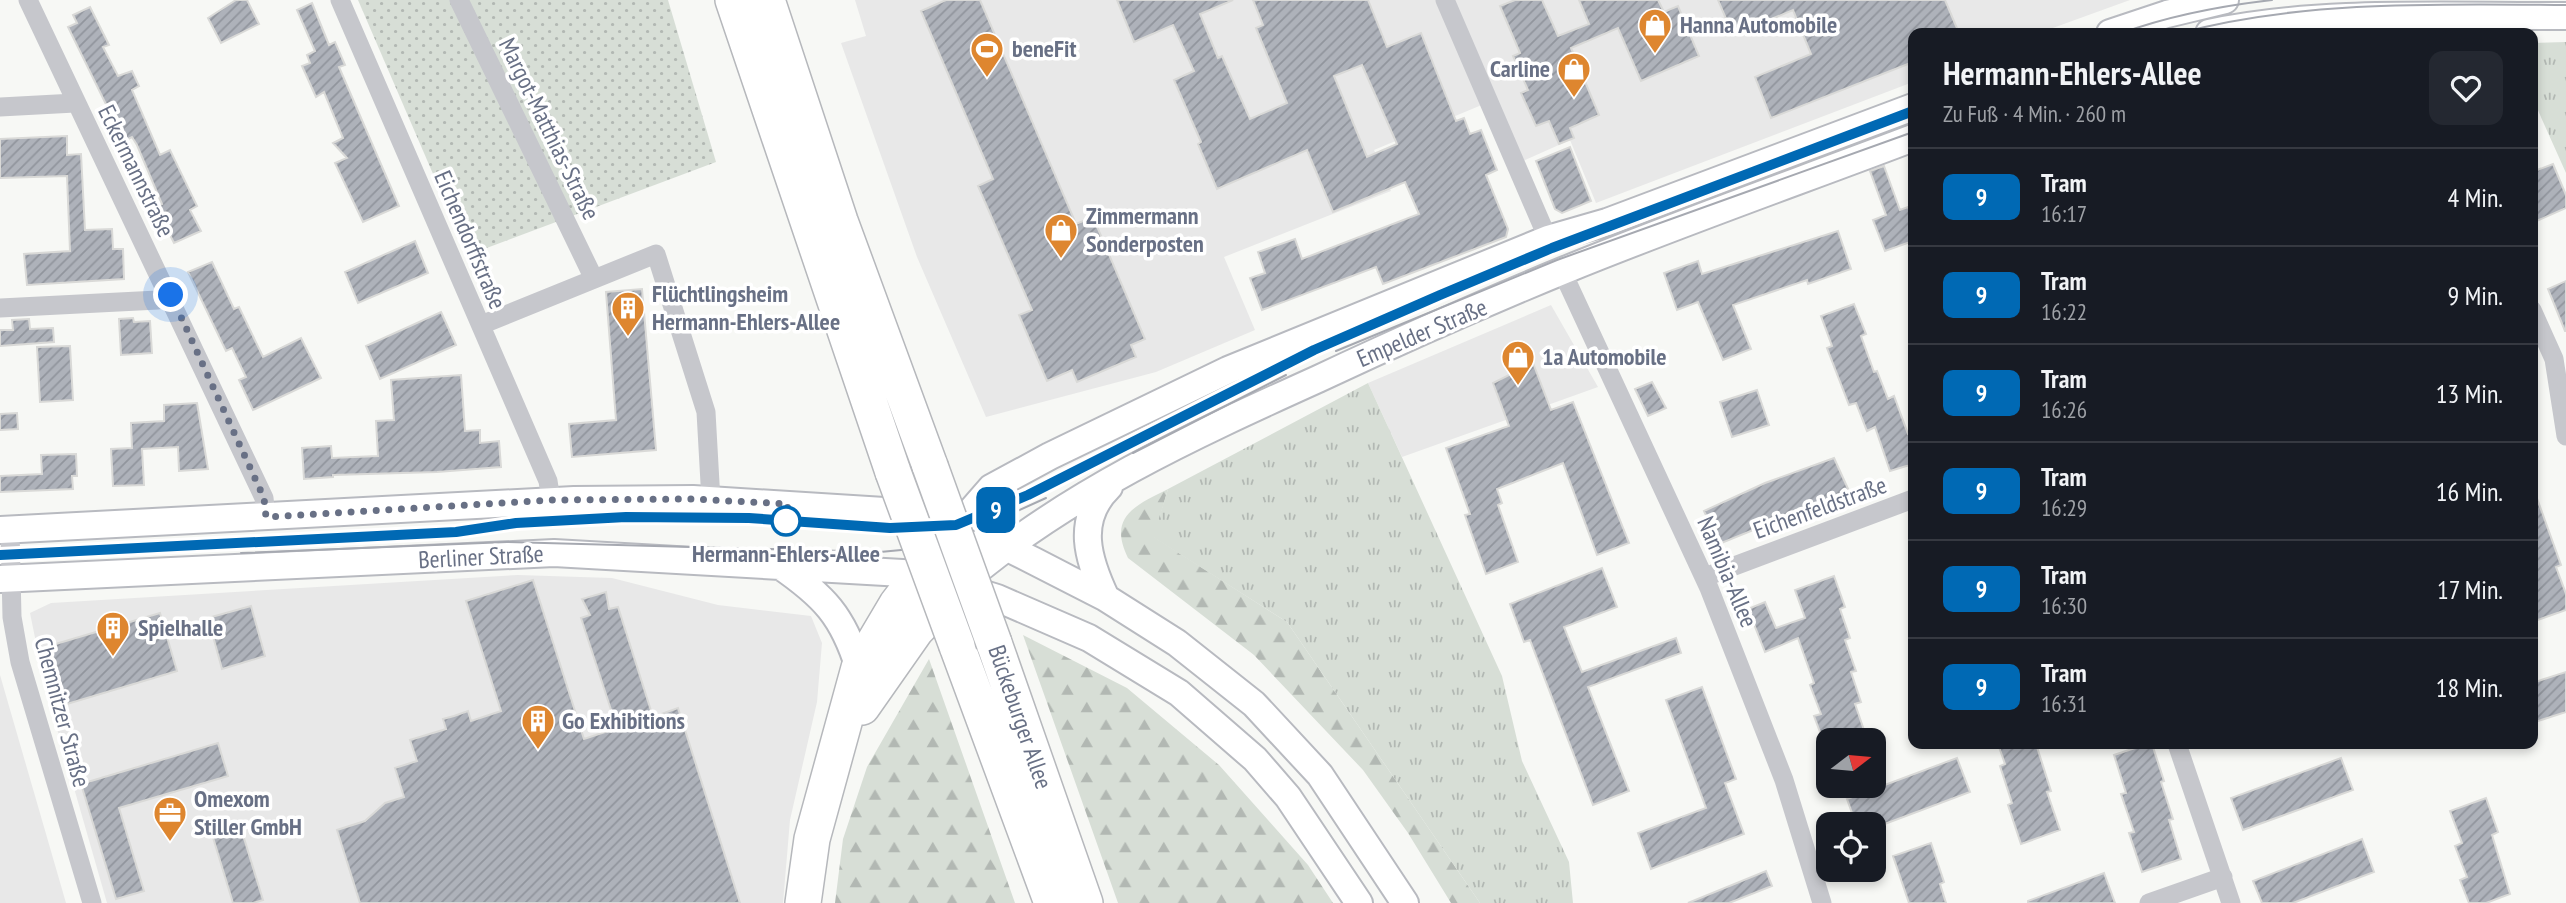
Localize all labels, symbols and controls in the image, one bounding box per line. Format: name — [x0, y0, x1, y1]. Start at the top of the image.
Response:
shop icon: Hanna Automobile — [1636, 6, 1674, 55]
place label: Hanna Automobile — [1680, 9, 1837, 40]
sports icon: beneFit — [968, 30, 1006, 79]
street label: Margot-Matthias-Straße — [492, 33, 607, 225]
place label: beneFit — [1012, 33, 1076, 64]
shop icon: Carline — [1555, 50, 1593, 99]
text: Hermann-Ehlers-Allee — [1943, 51, 2202, 94]
button: heart — [2429, 51, 2503, 125]
place label: Carline — [1490, 53, 1550, 84]
text: Zu Fuß · 4 Min. · 260 m — [1943, 99, 2126, 128]
street label: Eckermannstraße — [91, 100, 182, 242]
street label: Eichendorffstraße — [427, 166, 513, 314]
text: Tram — [2041, 166, 2087, 199]
text: 9 — [1976, 181, 1987, 212]
text: 4 Min. — [2448, 181, 2503, 214]
text: 16:17 — [2041, 199, 2087, 228]
place label: Zimmermann Sonderposten — [1086, 200, 1204, 259]
shop icon: Zimmermann Sonderposten — [1042, 211, 1080, 260]
text: Tram — [2041, 264, 2087, 297]
your location — [153, 277, 188, 312]
place label: Flüchtlingsheim Hermann-Ehlers-Allee — [652, 278, 840, 337]
text: 9 — [1976, 279, 1987, 310]
text: 9 Min. — [2448, 279, 2503, 312]
building icon: Flüchtlingsheim Hermann-Ehlers-Allee — [609, 289, 647, 338]
street label: Empelder Straße — [1352, 291, 1492, 374]
text: 16:22 — [2041, 297, 2087, 326]
shop icon: 1a Automobile — [1499, 338, 1537, 387]
place label: 1a Automobile — [1542, 341, 1667, 372]
text: Tram — [2041, 362, 2087, 395]
text: 9 — [1976, 377, 1987, 408]
text: 13 Min. — [2436, 377, 2503, 410]
text: 16:26 — [2041, 395, 2087, 424]
text: Tram — [2041, 460, 2087, 493]
street label: Eichenfeldstraße — [1749, 469, 1891, 546]
text: 9 — [1976, 475, 1987, 506]
text: 16 Min. — [2436, 475, 2503, 508]
line badge: 9 — [973, 487, 1019, 533]
text: 16:29 — [2041, 493, 2087, 522]
text: 9 — [990, 494, 1002, 525]
marker: Hermann-Ehlers-Allee — [771, 506, 801, 536]
street label: Namibia-Allee — [1690, 512, 1765, 632]
street label: Berliner Straße — [418, 538, 544, 575]
place label: Hermann-Ehlers-Allee — [692, 538, 880, 569]
text: Tram — [2041, 558, 2087, 591]
text: 9 — [1976, 573, 1987, 604]
text: 17 Min. — [2437, 573, 2503, 606]
text: 16:30 — [2041, 591, 2087, 620]
building icon: Spielhalle — [94, 609, 132, 658]
place label: Spielhalle — [138, 612, 223, 643]
street label: Chemnitzer Straße — [28, 633, 97, 790]
street label: Bückeburger Allee — [981, 641, 1060, 793]
text: Tram — [2041, 656, 2087, 689]
text: 9 — [1976, 671, 1987, 702]
text: 18 Min. — [2436, 671, 2503, 704]
text: 16:31 — [2041, 689, 2087, 718]
building icon: Go Exhibitions — [519, 702, 557, 751]
place label: Go Exhibitions — [562, 705, 685, 736]
north arrow — [1816, 728, 1886, 798]
map controls — [1816, 728, 1886, 882]
place label: Omexom Stiller GmbH — [194, 783, 302, 842]
office icon: Omexom Stiller GmbH — [151, 794, 189, 843]
button: locate — [1816, 812, 1886, 882]

